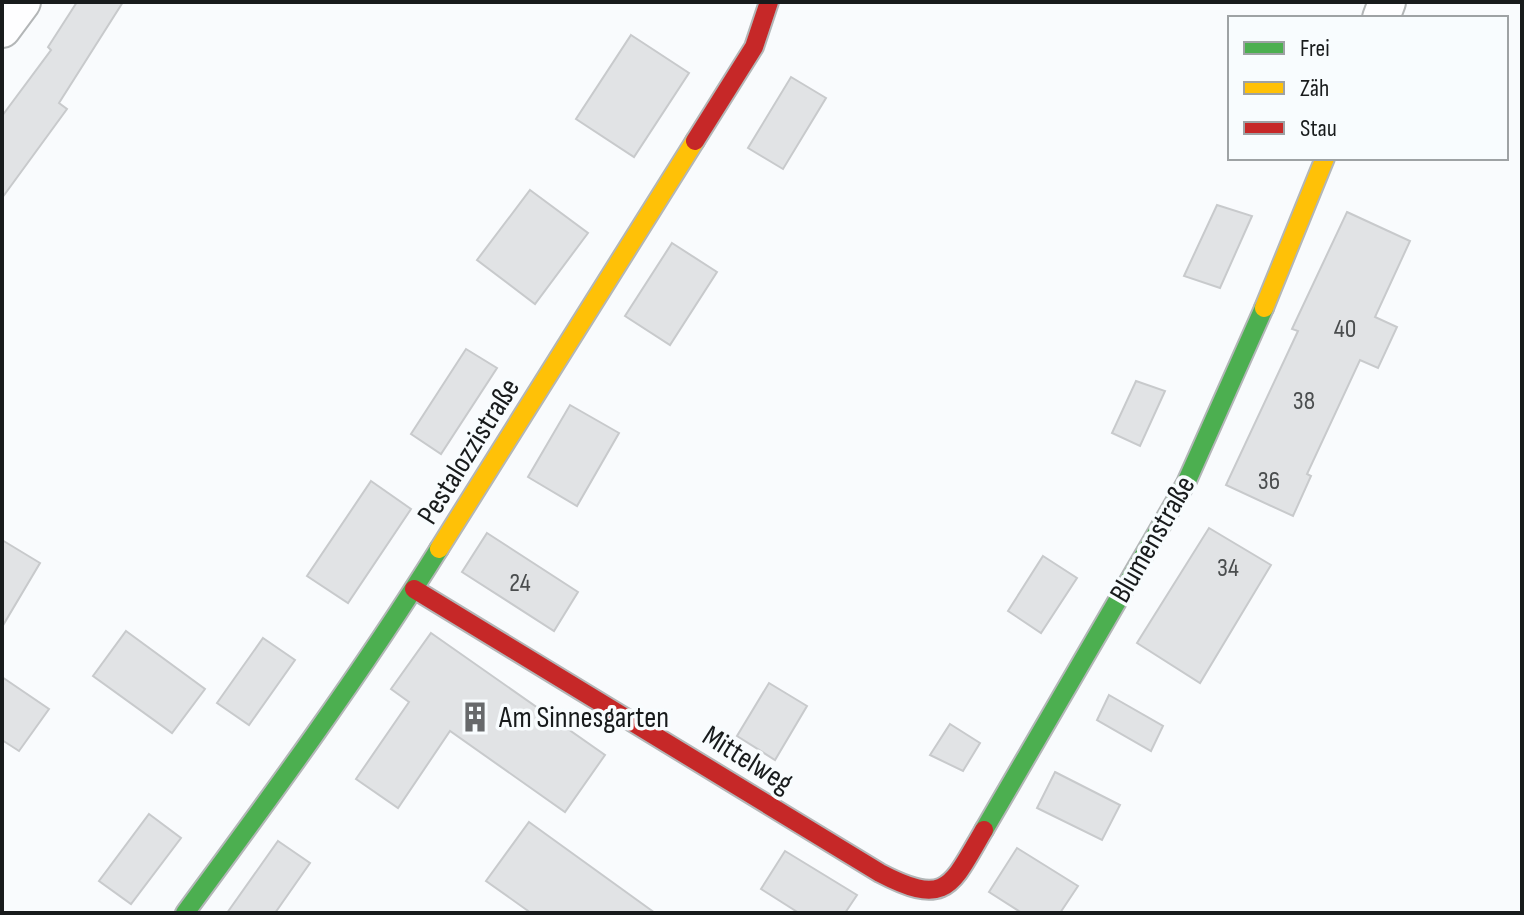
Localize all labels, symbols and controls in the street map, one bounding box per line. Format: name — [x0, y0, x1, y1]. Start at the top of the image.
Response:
legend — [1228, 16, 1508, 160]
text: Frei — [1300, 34, 1330, 63]
text: Zäh — [1300, 74, 1329, 103]
text: Stau — [1300, 114, 1337, 143]
house number: 40 — [1334, 314, 1356, 345]
street label: Pestalozzistraße — [410, 372, 528, 531]
house number: 38 — [1293, 386, 1315, 417]
house number: 36 — [1258, 466, 1280, 497]
street label: Blumenstraße — [1102, 470, 1203, 609]
house number: 34 — [1217, 553, 1239, 584]
house number: 24 — [509, 568, 531, 599]
building icon: Am Sinnesgarten — [458, 700, 492, 734]
place label: Am Sinnesgarten — [498, 700, 669, 736]
street label: Mittelweg — [696, 718, 799, 802]

